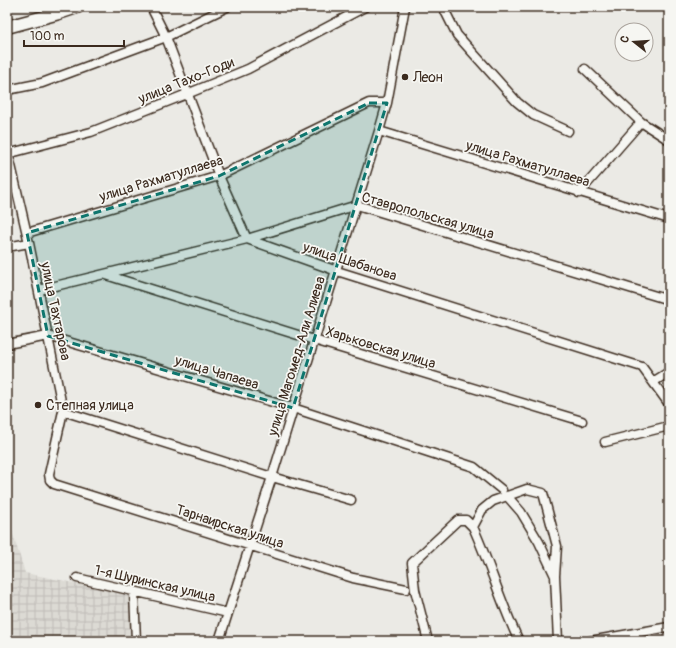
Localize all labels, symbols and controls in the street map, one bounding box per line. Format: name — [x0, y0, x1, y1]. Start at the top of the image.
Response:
scale bar — [24, 22, 124, 48]
north arrow — [614, 22, 654, 62]
text: 100 m — [30, 29, 65, 44]
text: С — [618, 34, 632, 44]
street label: улица Тахо-Годи — [135, 54, 236, 108]
place label: Леон — [412, 69, 443, 86]
marker: Леон — [400, 72, 410, 82]
street label: улица Рахматуллаева — [463, 136, 592, 190]
street label: улица Рахматуллаева — [96, 152, 225, 206]
street label: Ставропольская улица — [360, 188, 496, 243]
street label: улица Шабанова — [300, 238, 399, 285]
street label: улица Тахтарова — [37, 259, 74, 362]
street label: улица Магомед-Али Алиева — [264, 274, 329, 439]
street label: Харьковская улица — [324, 323, 438, 372]
street label: улица Чапаева — [172, 351, 261, 393]
place label: Степная улица — [46, 397, 134, 414]
marker: Степная улица — [33, 400, 43, 410]
street label: Тарнаирская улица — [174, 501, 286, 552]
street label: 1-я Шуринская улица — [93, 561, 217, 606]

